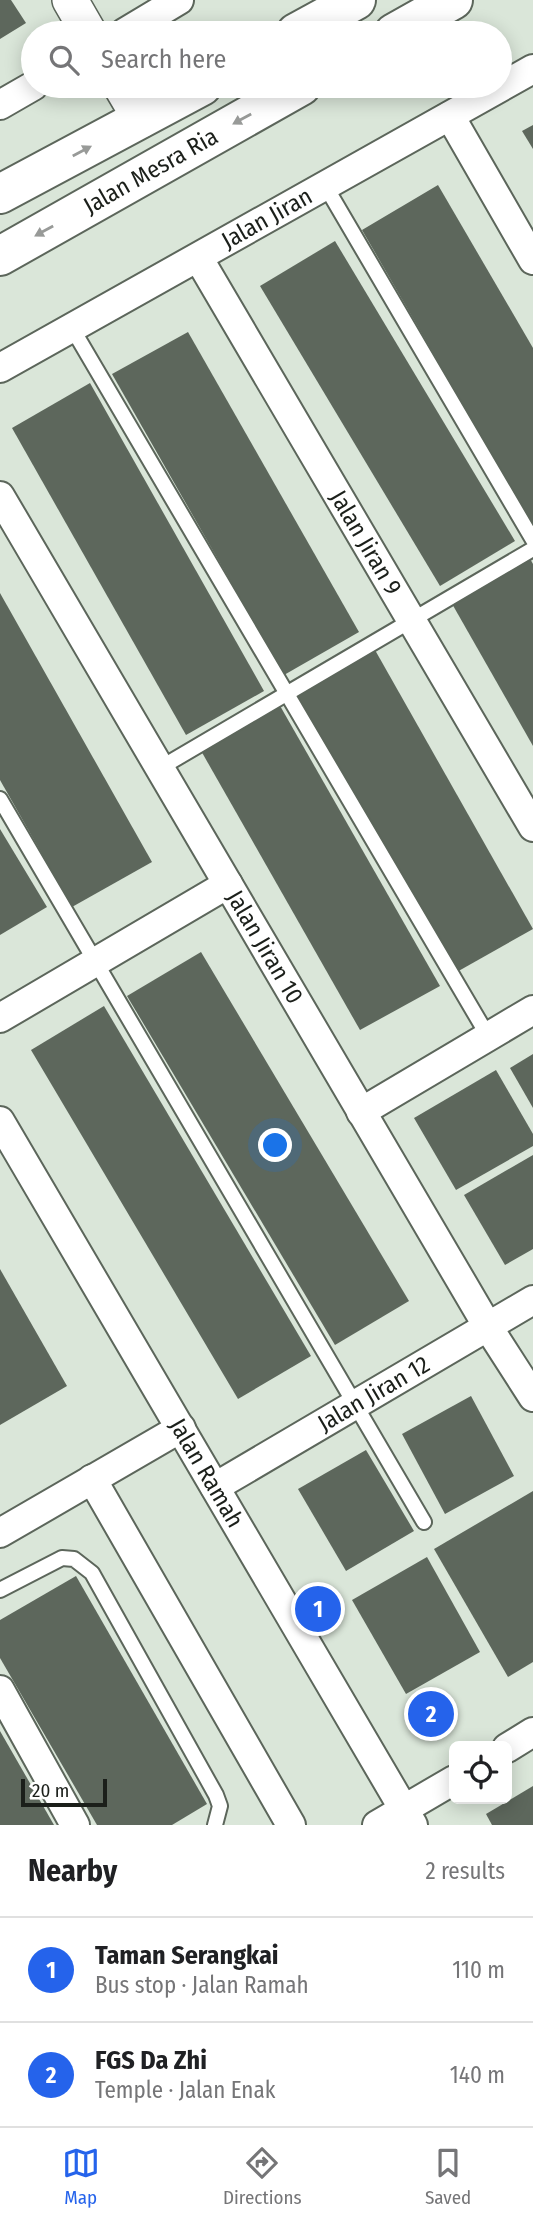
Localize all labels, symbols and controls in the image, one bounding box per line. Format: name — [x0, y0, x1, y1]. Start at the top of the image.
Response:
search box — [21, 21, 512, 98]
icon: search — [45, 41, 83, 79]
text: Search here — [101, 44, 226, 75]
one-way arrow — [232, 113, 251, 125]
street label: Jalan Mesra Ria — [79, 122, 223, 220]
one-way arrow — [72, 145, 92, 156]
street label: Jalan Jiran — [217, 182, 317, 255]
one-way arrow — [34, 225, 53, 237]
street label: Jalan Jiran 9 — [324, 485, 407, 600]
street label: Jalan Jiran 10 — [221, 885, 309, 1009]
your location — [258, 1128, 292, 1162]
street label: Jalan Jiran 12 — [313, 1350, 434, 1437]
street label: Jalan Ramah — [164, 1413, 249, 1533]
pin: 1 — [295, 1583, 341, 1635]
pin: 2 — [408, 1688, 454, 1740]
map controls — [449, 1741, 512, 1804]
button: locate — [449, 1741, 512, 1804]
scale bar — [21, 1776, 107, 1808]
text: 20 m — [32, 1779, 69, 1802]
text: Nearby — [28, 1853, 117, 1889]
text: 2 results — [425, 1857, 505, 1885]
text: Taman Serangkai — [95, 1940, 279, 1971]
text: 1 — [46, 1956, 56, 1984]
text: 110 m — [452, 1956, 505, 1984]
text: Bus stop · Jalan Ramah — [95, 1971, 309, 1999]
text: FGS Da Zhi — [95, 2045, 207, 2076]
text: 2 — [46, 2061, 56, 2089]
text: 140 m — [450, 2061, 505, 2089]
text: Temple · Jalan Enak — [95, 2076, 275, 2104]
tab: Map — [62, 2144, 100, 2209]
tab: Directions — [223, 2144, 302, 2209]
tab: Saved — [425, 2144, 471, 2209]

